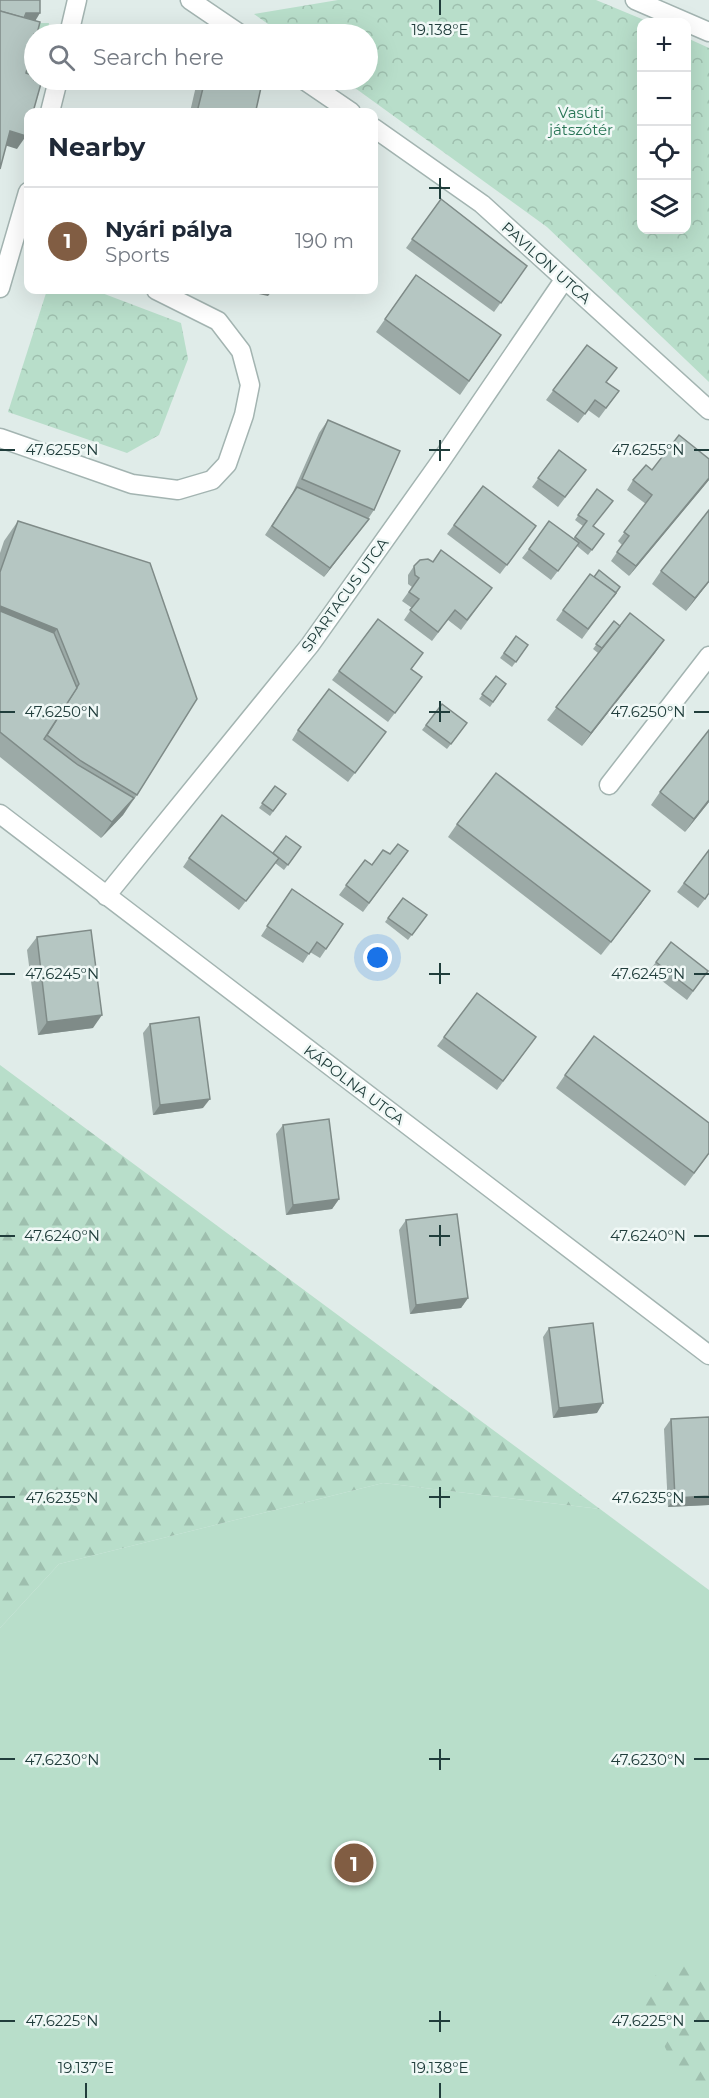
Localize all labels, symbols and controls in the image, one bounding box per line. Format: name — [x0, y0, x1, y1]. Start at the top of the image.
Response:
map controls — [637, 18, 691, 234]
button: + — [637, 18, 691, 72]
text: 19.138°E — [411, 20, 469, 39]
search box — [24, 24, 378, 90]
icon: search — [45, 41, 78, 74]
text: Search here — [93, 44, 224, 71]
button: − — [637, 72, 691, 126]
park label: Vasúti játszótér — [547, 103, 613, 139]
button: locate — [637, 126, 691, 180]
text: Nearby — [48, 131, 145, 163]
button: layers — [637, 180, 691, 234]
text: Nyári pálya — [105, 216, 233, 243]
street label: PAVILON UTCA — [498, 218, 595, 308]
text: 1 — [64, 229, 71, 253]
text: 190 m — [295, 229, 354, 253]
text: Sports — [105, 243, 170, 267]
text: 47.6255°N — [25, 440, 99, 459]
text: 47.6255°N — [611, 440, 685, 459]
street label: SPARTACUS UTCA — [297, 534, 393, 655]
text: 47.6250°N — [25, 702, 99, 721]
text: 47.6250°N — [611, 702, 685, 721]
your location — [363, 943, 392, 972]
text: 47.6245°N — [25, 964, 99, 983]
text: 47.6245°N — [611, 964, 685, 983]
street label: KÁPOLNA UTCA — [300, 1041, 409, 1129]
text: 47.6240°N — [24, 1226, 100, 1245]
text: 47.6240°N — [610, 1226, 686, 1245]
text: 47.6235°N — [26, 1488, 98, 1507]
text: 47.6235°N — [612, 1488, 684, 1507]
text: 47.6230°N — [25, 1750, 99, 1769]
text: 47.6230°N — [611, 1750, 685, 1769]
pin: 1 — [334, 1840, 374, 1886]
text: 47.6225°N — [25, 2011, 99, 2030]
text: 47.6225°N — [611, 2011, 685, 2030]
text: 19.137°E — [58, 2058, 114, 2077]
text: 19.138°E — [411, 2058, 469, 2077]

